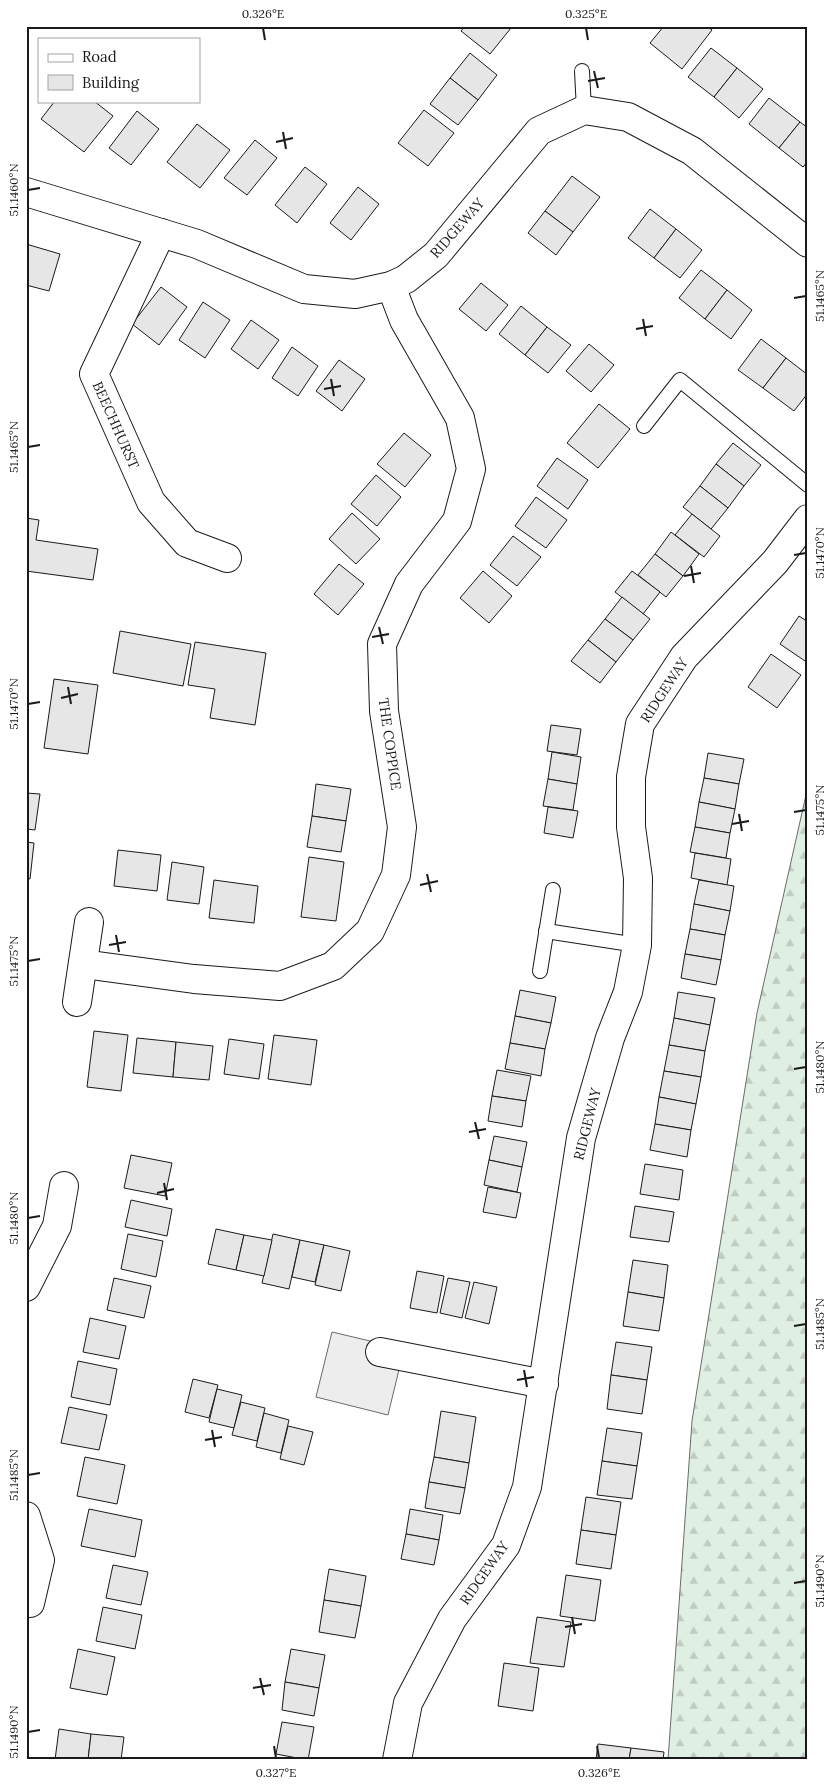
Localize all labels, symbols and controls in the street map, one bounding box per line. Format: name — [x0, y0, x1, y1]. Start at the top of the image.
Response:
text: 0.326°E — [242, 6, 284, 21]
text: 0.325°E — [565, 6, 607, 21]
legend — [38, 38, 200, 102]
text: Road — [82, 47, 117, 66]
text: Building — [82, 73, 140, 92]
text: 51.1460°N — [6, 163, 21, 217]
street label: RIDGEWAY — [426, 193, 489, 262]
text: 51.1465°N — [812, 270, 827, 322]
street label: BEECHHURST — [89, 378, 143, 472]
text: 51.1465°N — [6, 421, 21, 473]
text: 51.1470°N — [812, 527, 827, 579]
street label: RIDGEWAY — [636, 653, 692, 726]
text: 51.1470°N — [6, 678, 21, 730]
street label: THE COPPICE — [375, 697, 405, 792]
text: 51.1475°N — [812, 785, 827, 835]
text: 51.1475°N — [6, 936, 21, 986]
text: 51.1480°N — [812, 1041, 827, 1093]
street label: RIDGEWAY — [569, 1085, 605, 1162]
text: 51.1480°N — [6, 1192, 21, 1244]
text: 51.1485°N — [812, 1298, 827, 1350]
text: 51.1485°N — [6, 1449, 21, 1501]
street label: RIDGEWAY — [455, 1537, 513, 1608]
text: 51.1490°N — [812, 1554, 827, 1608]
text: 51.1490°N — [6, 1705, 21, 1759]
text: 0.327°E — [255, 1765, 297, 1780]
text: 0.326°E — [578, 1765, 620, 1780]

